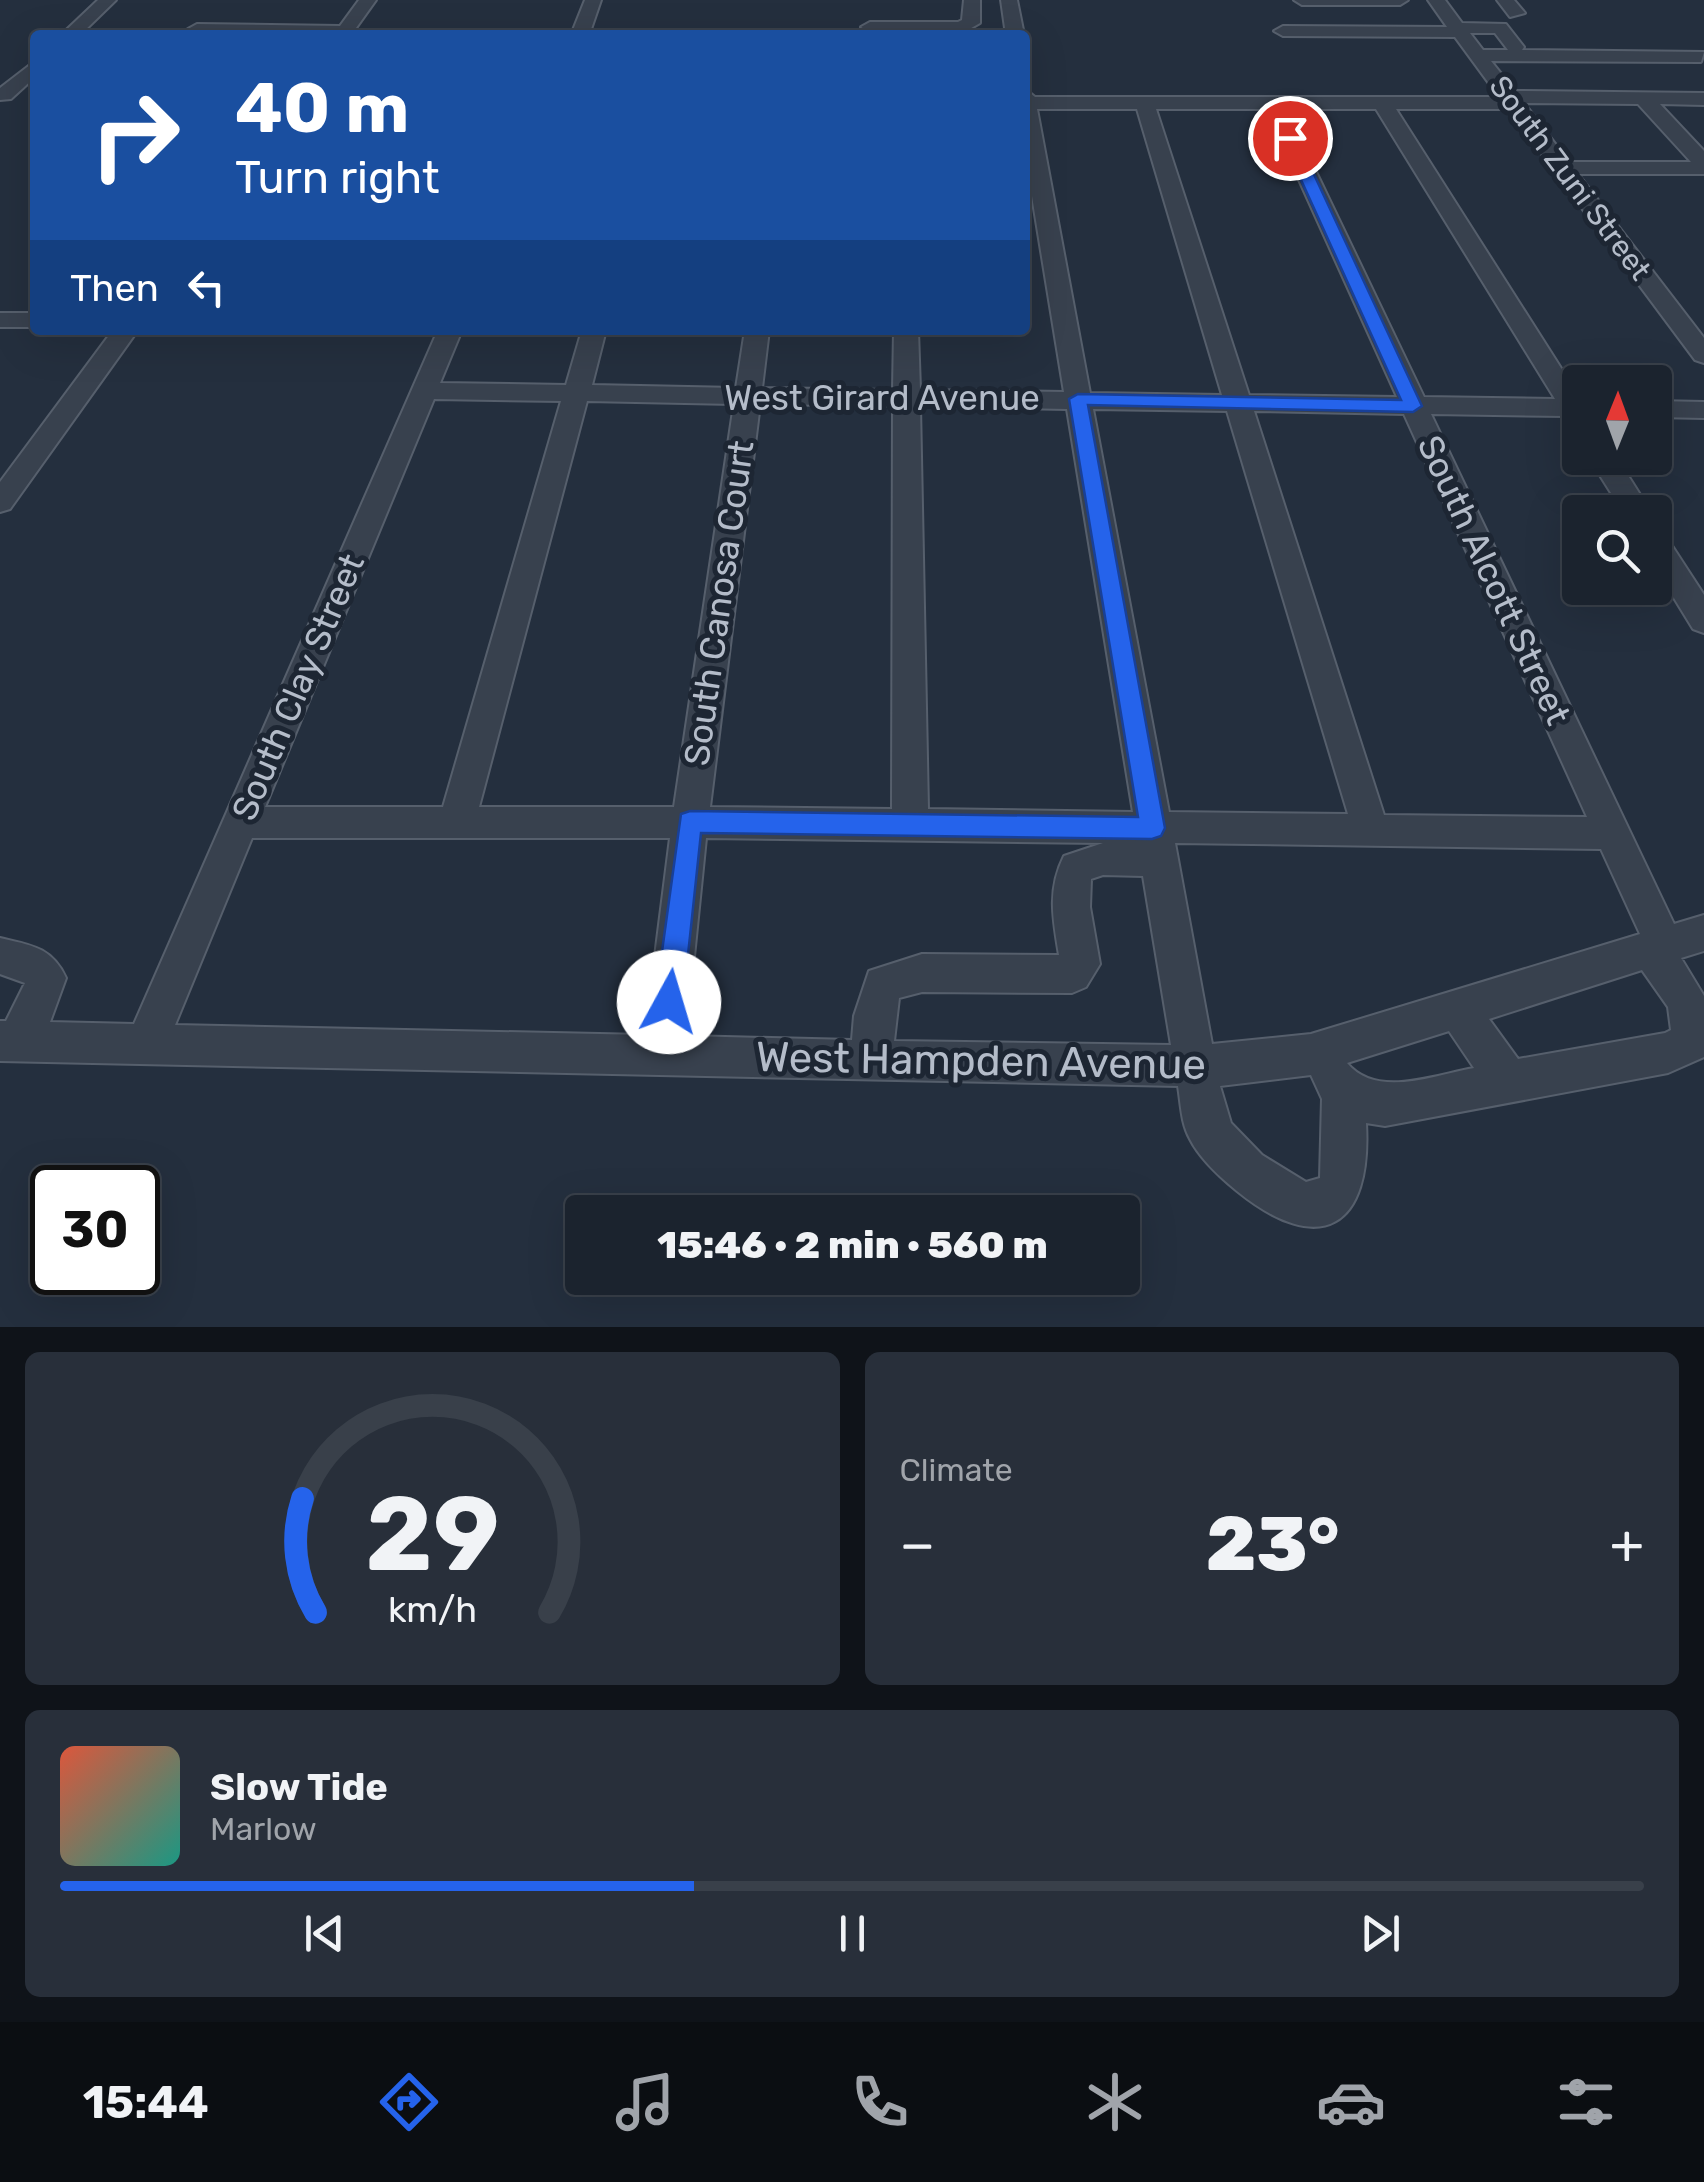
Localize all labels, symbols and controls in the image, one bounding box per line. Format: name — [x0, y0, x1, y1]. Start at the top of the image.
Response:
text: 40 m — [235, 67, 409, 150]
street label: South Zuni Street — [1481, 69, 1659, 287]
icon: right — [70, 70, 200, 200]
pin — [1248, 96, 1333, 181]
icon: arrive — [1263, 111, 1318, 166]
text: Turn right — [235, 151, 439, 204]
icon: left — [179, 260, 234, 315]
text: Then — [70, 265, 159, 311]
north arrow — [1562, 365, 1672, 475]
map controls — [1562, 365, 1672, 605]
street label: West Girard Avenue — [724, 377, 1040, 419]
street label: South Alcott Street — [1409, 429, 1579, 731]
street label: South Canosa Court — [675, 438, 763, 768]
button: search — [1562, 495, 1672, 605]
street label: South Clay Street — [223, 547, 373, 827]
position arrow — [617, 950, 721, 1054]
street label: West Hampden Avenue — [756, 1032, 1206, 1090]
speed limit sign: 30 — [30, 1165, 160, 1295]
text: 15:46 · 2 min · 560 m — [657, 1222, 1048, 1268]
text: Climate — [900, 1451, 1013, 1489]
text: 29 — [365, 1473, 499, 1596]
text: 23° — [1206, 1500, 1339, 1589]
text: − — [900, 1512, 935, 1577]
text: + — [1610, 1512, 1644, 1577]
text: km/h — [388, 1589, 477, 1631]
text: Slow Tide — [210, 1764, 388, 1810]
text: Marlow — [210, 1810, 317, 1848]
icon: previous — [297, 1906, 352, 1961]
icon: pause — [825, 1906, 880, 1961]
icon: next — [1353, 1906, 1408, 1961]
icon: directions — [374, 2067, 444, 2137]
icon: music — [610, 2067, 680, 2137]
icon: phone — [845, 2067, 915, 2137]
icon: climate — [1080, 2067, 1150, 2137]
icon: car — [1316, 2067, 1386, 2137]
icon: filters — [1551, 2067, 1621, 2137]
text: 15:44 — [83, 2076, 209, 2129]

